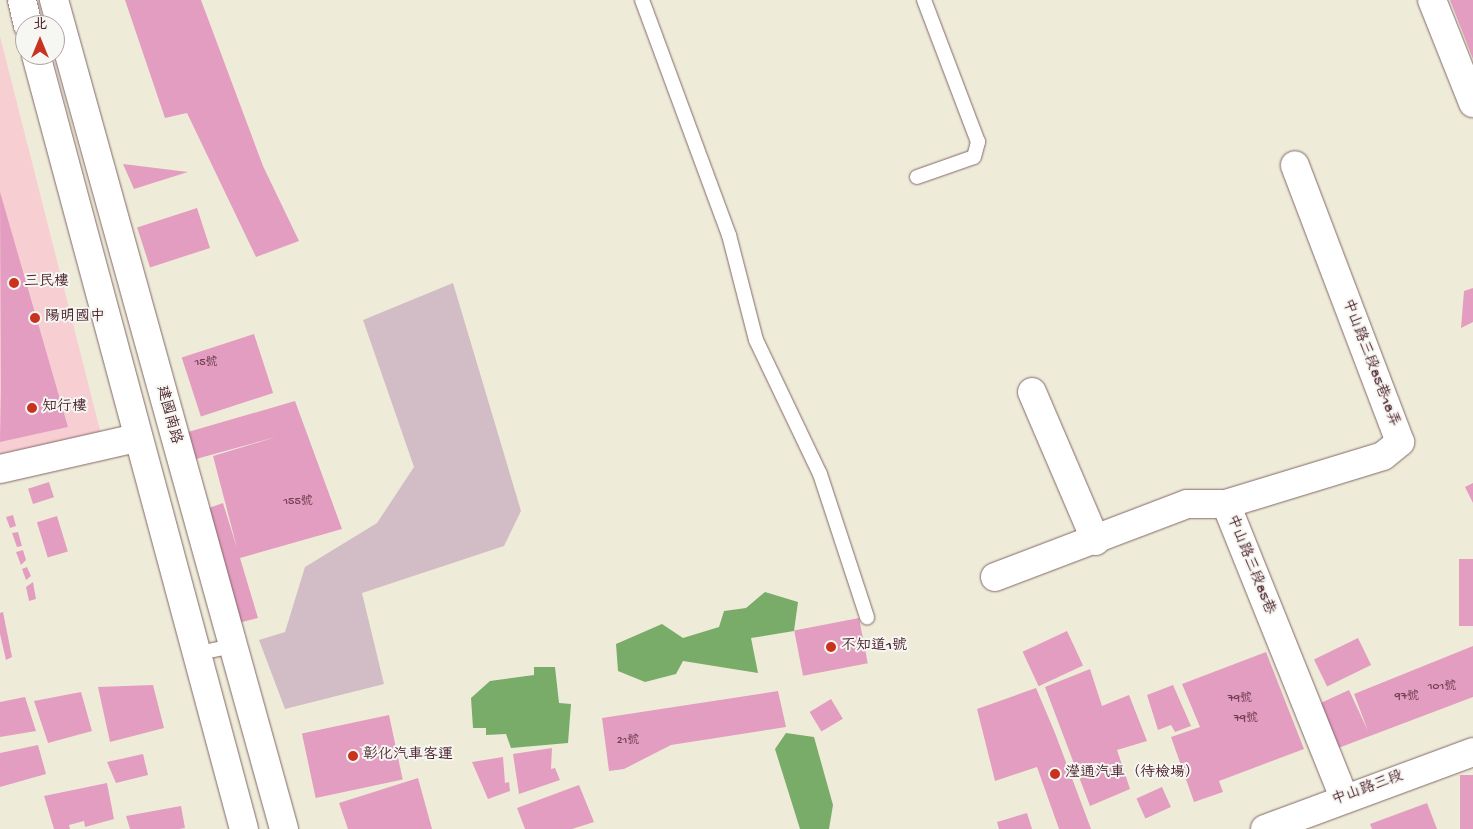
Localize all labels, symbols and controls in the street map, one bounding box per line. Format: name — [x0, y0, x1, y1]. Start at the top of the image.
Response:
north arrow — [15, 15, 65, 65]
text: 北 — [33, 17, 47, 34]
place label: 三民樓 — [24, 274, 69, 292]
marker: 三民樓 — [8, 277, 20, 289]
street label: 中山路三段85巷18弄 — [1337, 297, 1403, 429]
place label: 陽明國中 — [45, 309, 105, 327]
marker: 陽明國中 — [29, 312, 41, 324]
house number: 15號 — [194, 357, 218, 371]
street label: 建國南路 — [152, 384, 184, 446]
place label: 知行樓 — [42, 399, 87, 417]
marker: 知行樓 — [26, 402, 38, 414]
house number: 155號 — [283, 496, 313, 510]
street label: 中山路三段85巷 — [1222, 512, 1278, 618]
place label: 不知道1號 — [841, 638, 907, 656]
marker: 不知道1號 — [825, 641, 837, 653]
house number: 101號 — [1428, 681, 1456, 695]
house number: 97號 — [1395, 691, 1419, 705]
house number: 79號 — [1228, 693, 1252, 707]
house number: 79號 — [1234, 713, 1258, 727]
house number: 21號 — [617, 735, 639, 749]
place label: 彰化汽車客運 — [363, 747, 453, 765]
marker: 彰化汽車客運 — [347, 750, 359, 762]
place label: 瀅通汽車（待檢場） — [1065, 765, 1200, 783]
marker: 瀅通汽車（待檢場） — [1049, 768, 1061, 780]
street label: 中山路三段 — [1330, 768, 1406, 810]

